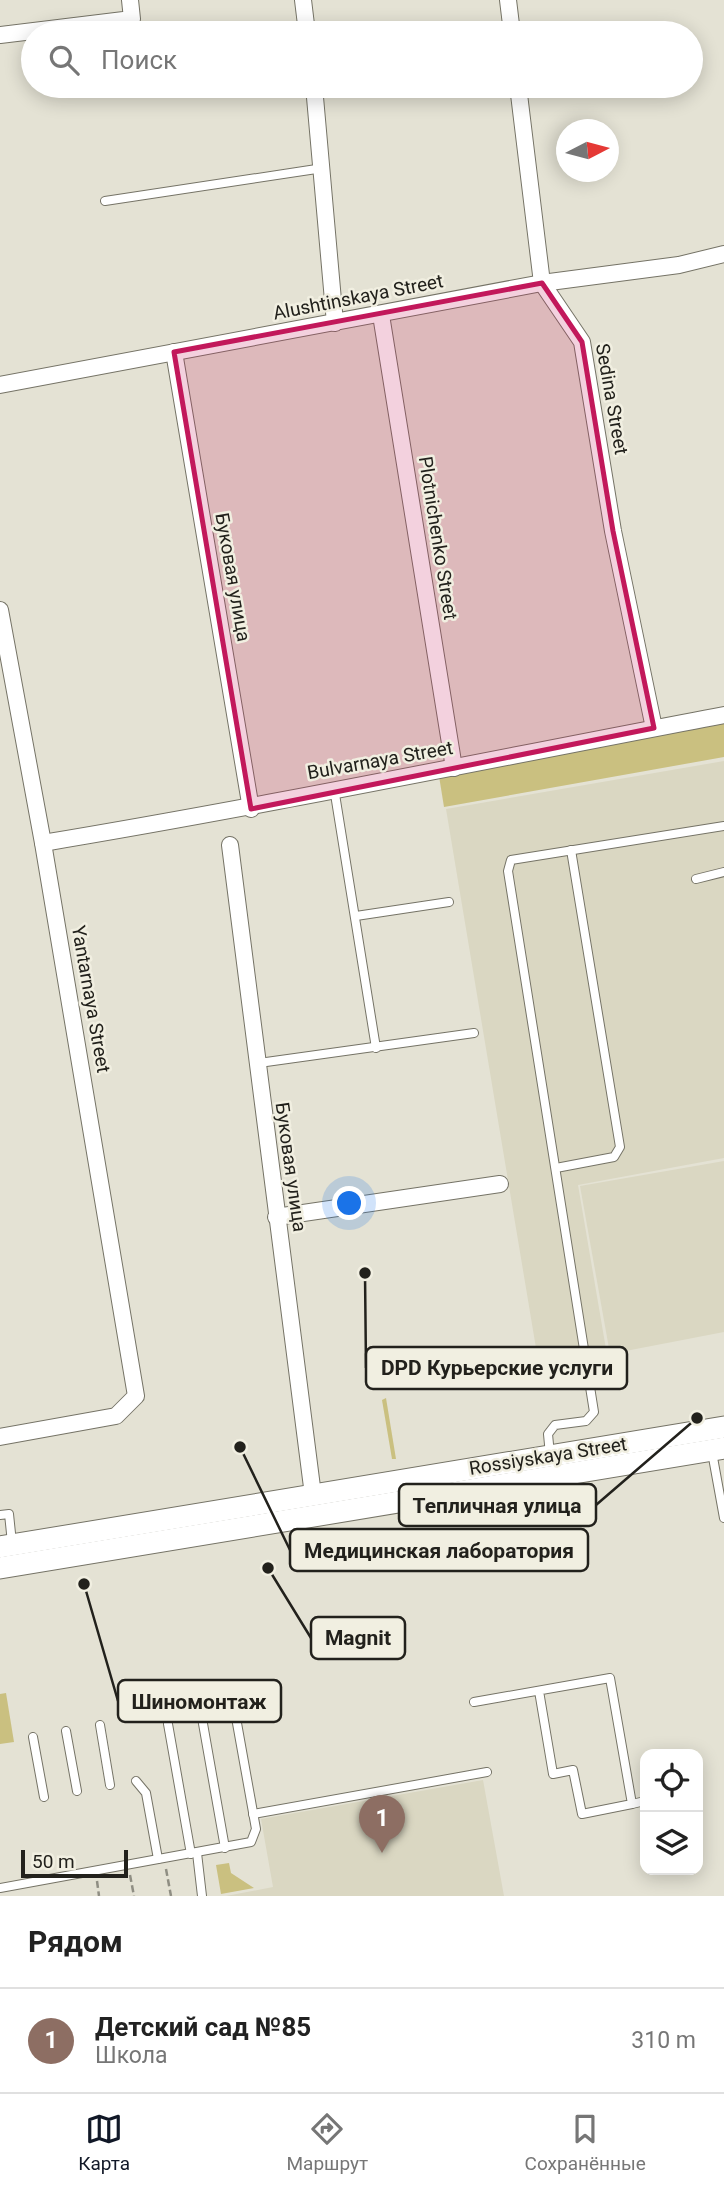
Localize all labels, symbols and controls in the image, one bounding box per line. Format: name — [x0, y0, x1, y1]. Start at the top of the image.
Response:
search box — [21, 21, 703, 98]
icon: search — [45, 41, 83, 79]
text: Поиск — [101, 45, 177, 75]
north arrow — [556, 119, 619, 182]
street label: Alushtinskaya Street — [271, 269, 445, 325]
street label: Sedina Street — [591, 342, 633, 456]
street label: Plotnichenko Street — [414, 455, 462, 621]
street label: Буковая улица — [210, 511, 256, 643]
street label: Bulvarnaya Street — [305, 736, 455, 784]
street label: Yantarnaya Street — [67, 924, 115, 1074]
street label: Буковая улица — [271, 1101, 311, 1233]
your location — [332, 1186, 366, 1220]
callout: DPD Курьерские услуги — [366, 1347, 627, 1389]
text: DPD Курьерские услуги — [381, 1356, 613, 1380]
street label: Rossiyskaya Street — [467, 1432, 629, 1480]
callout: Тепличная улица — [399, 1484, 596, 1526]
text: Тепличная улица — [413, 1494, 581, 1518]
callout: Медицинская лаборатория — [290, 1529, 588, 1571]
text: Медицинская лаборатория — [304, 1539, 574, 1563]
callout: Magnit — [311, 1617, 405, 1659]
text: Magnit — [325, 1626, 391, 1650]
callout: Шиномонтаж — [118, 1680, 281, 1722]
text: Шиномонтаж — [131, 1690, 267, 1714]
map controls — [640, 1749, 703, 1875]
button: locate — [640, 1749, 703, 1812]
pin: 1 — [359, 1795, 405, 1853]
button: layers — [640, 1812, 703, 1875]
scale bar — [21, 1847, 128, 1879]
text: 50 m — [32, 1850, 75, 1873]
text: Рядом — [28, 1924, 123, 1959]
text: Детский сад №85 — [95, 2012, 311, 2042]
text: 1 — [44, 2027, 58, 2054]
text: 310 m — [631, 2027, 696, 2054]
text: Школа — [95, 2042, 168, 2069]
tab: Карта — [78, 2110, 130, 2175]
tab: Маршрут — [286, 2110, 368, 2175]
tab: Сохранённые — [525, 2110, 646, 2175]

